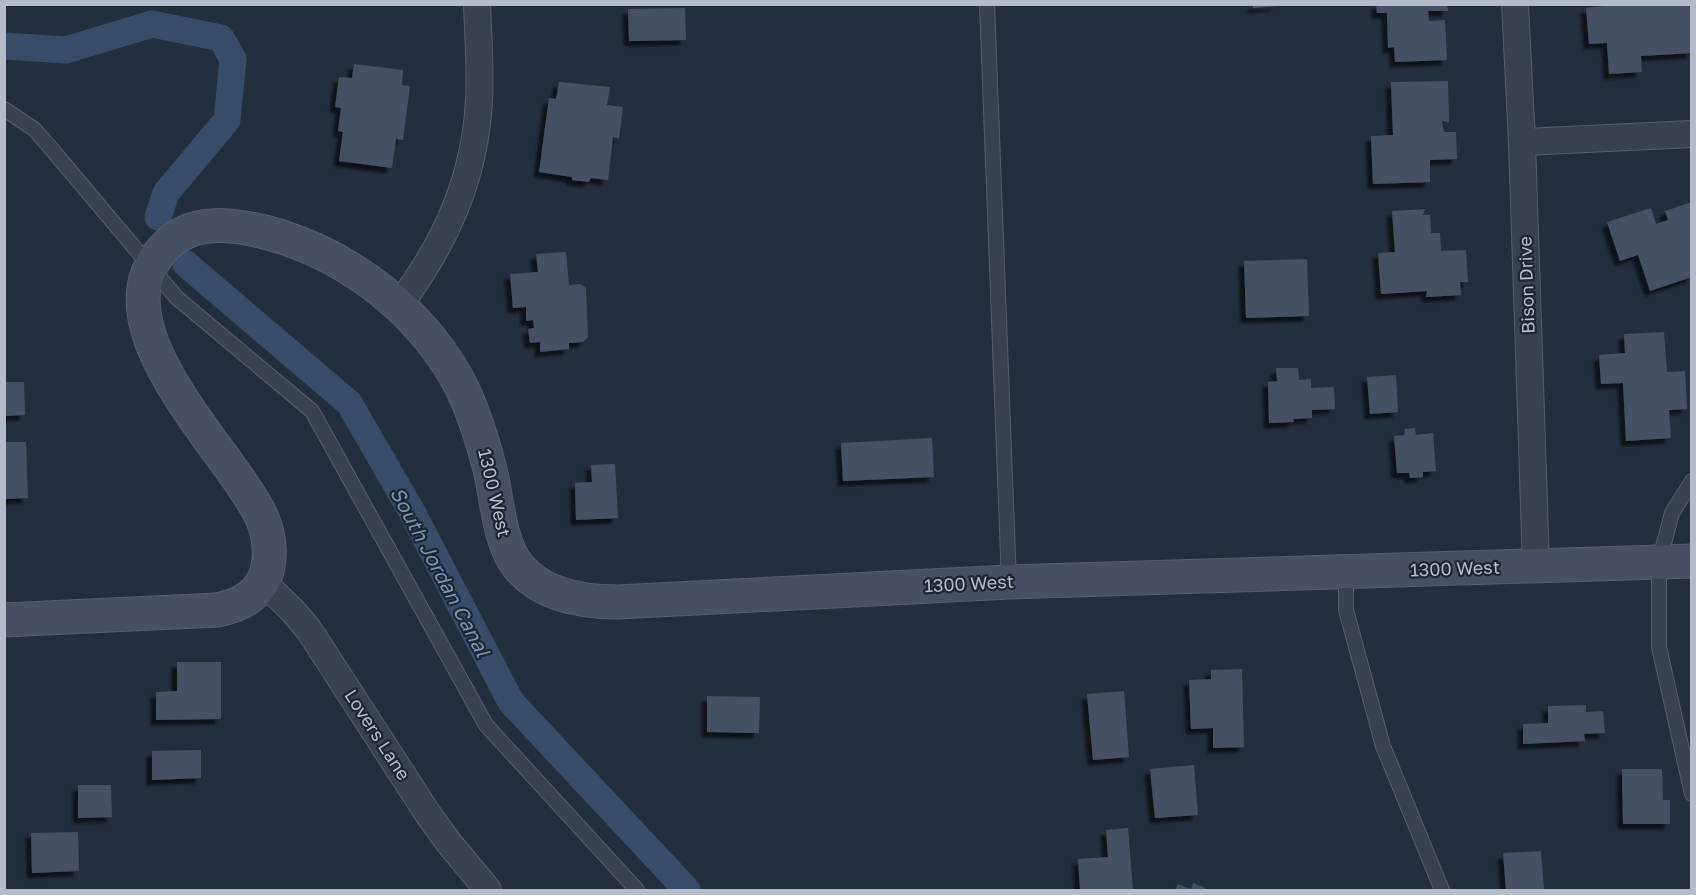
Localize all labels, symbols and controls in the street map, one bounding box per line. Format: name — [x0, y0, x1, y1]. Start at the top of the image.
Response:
street label: Bison Drive — [1513, 236, 1539, 334]
street label: 1300 West — [474, 447, 516, 539]
water label: South Jordan Canal — [386, 483, 496, 661]
street label: 1300 West — [1410, 555, 1500, 581]
street label: 1300 West — [924, 570, 1014, 596]
street label: Lovers Lane — [340, 685, 415, 784]

